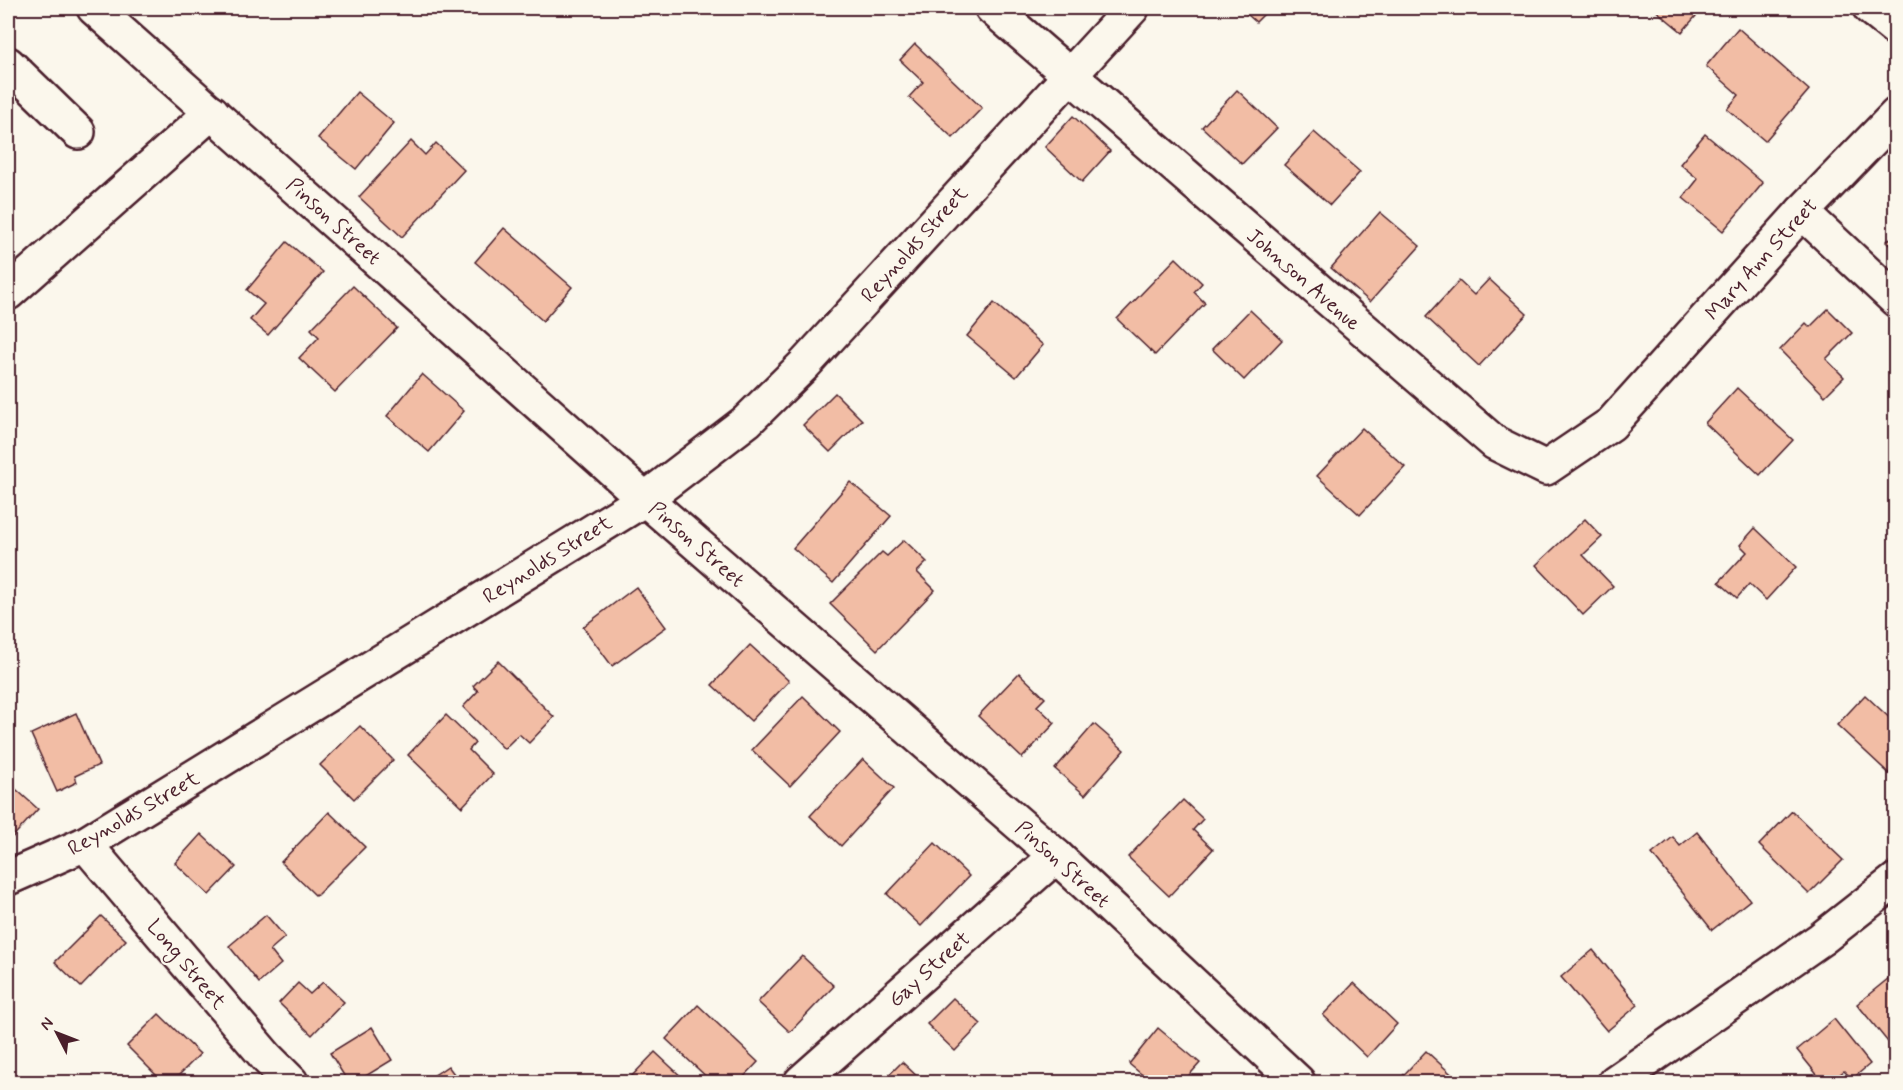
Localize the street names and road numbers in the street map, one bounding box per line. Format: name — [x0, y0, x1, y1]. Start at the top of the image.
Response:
street label: Pinson Street — [280, 172, 387, 272]
street label: Reynolds Street — [855, 180, 975, 309]
street label: Mary Ann Street — [1699, 192, 1824, 327]
street label: Johnson Avenue — [1240, 222, 1367, 337]
street label: Pinson Street — [642, 495, 750, 594]
street label: Reynolds Street — [478, 509, 618, 611]
street label: Reynolds Street — [63, 765, 205, 863]
street label: Pinson Street — [1009, 815, 1116, 915]
street label: Long Street — [139, 914, 233, 1017]
street label: Gay Street — [883, 925, 977, 1014]

